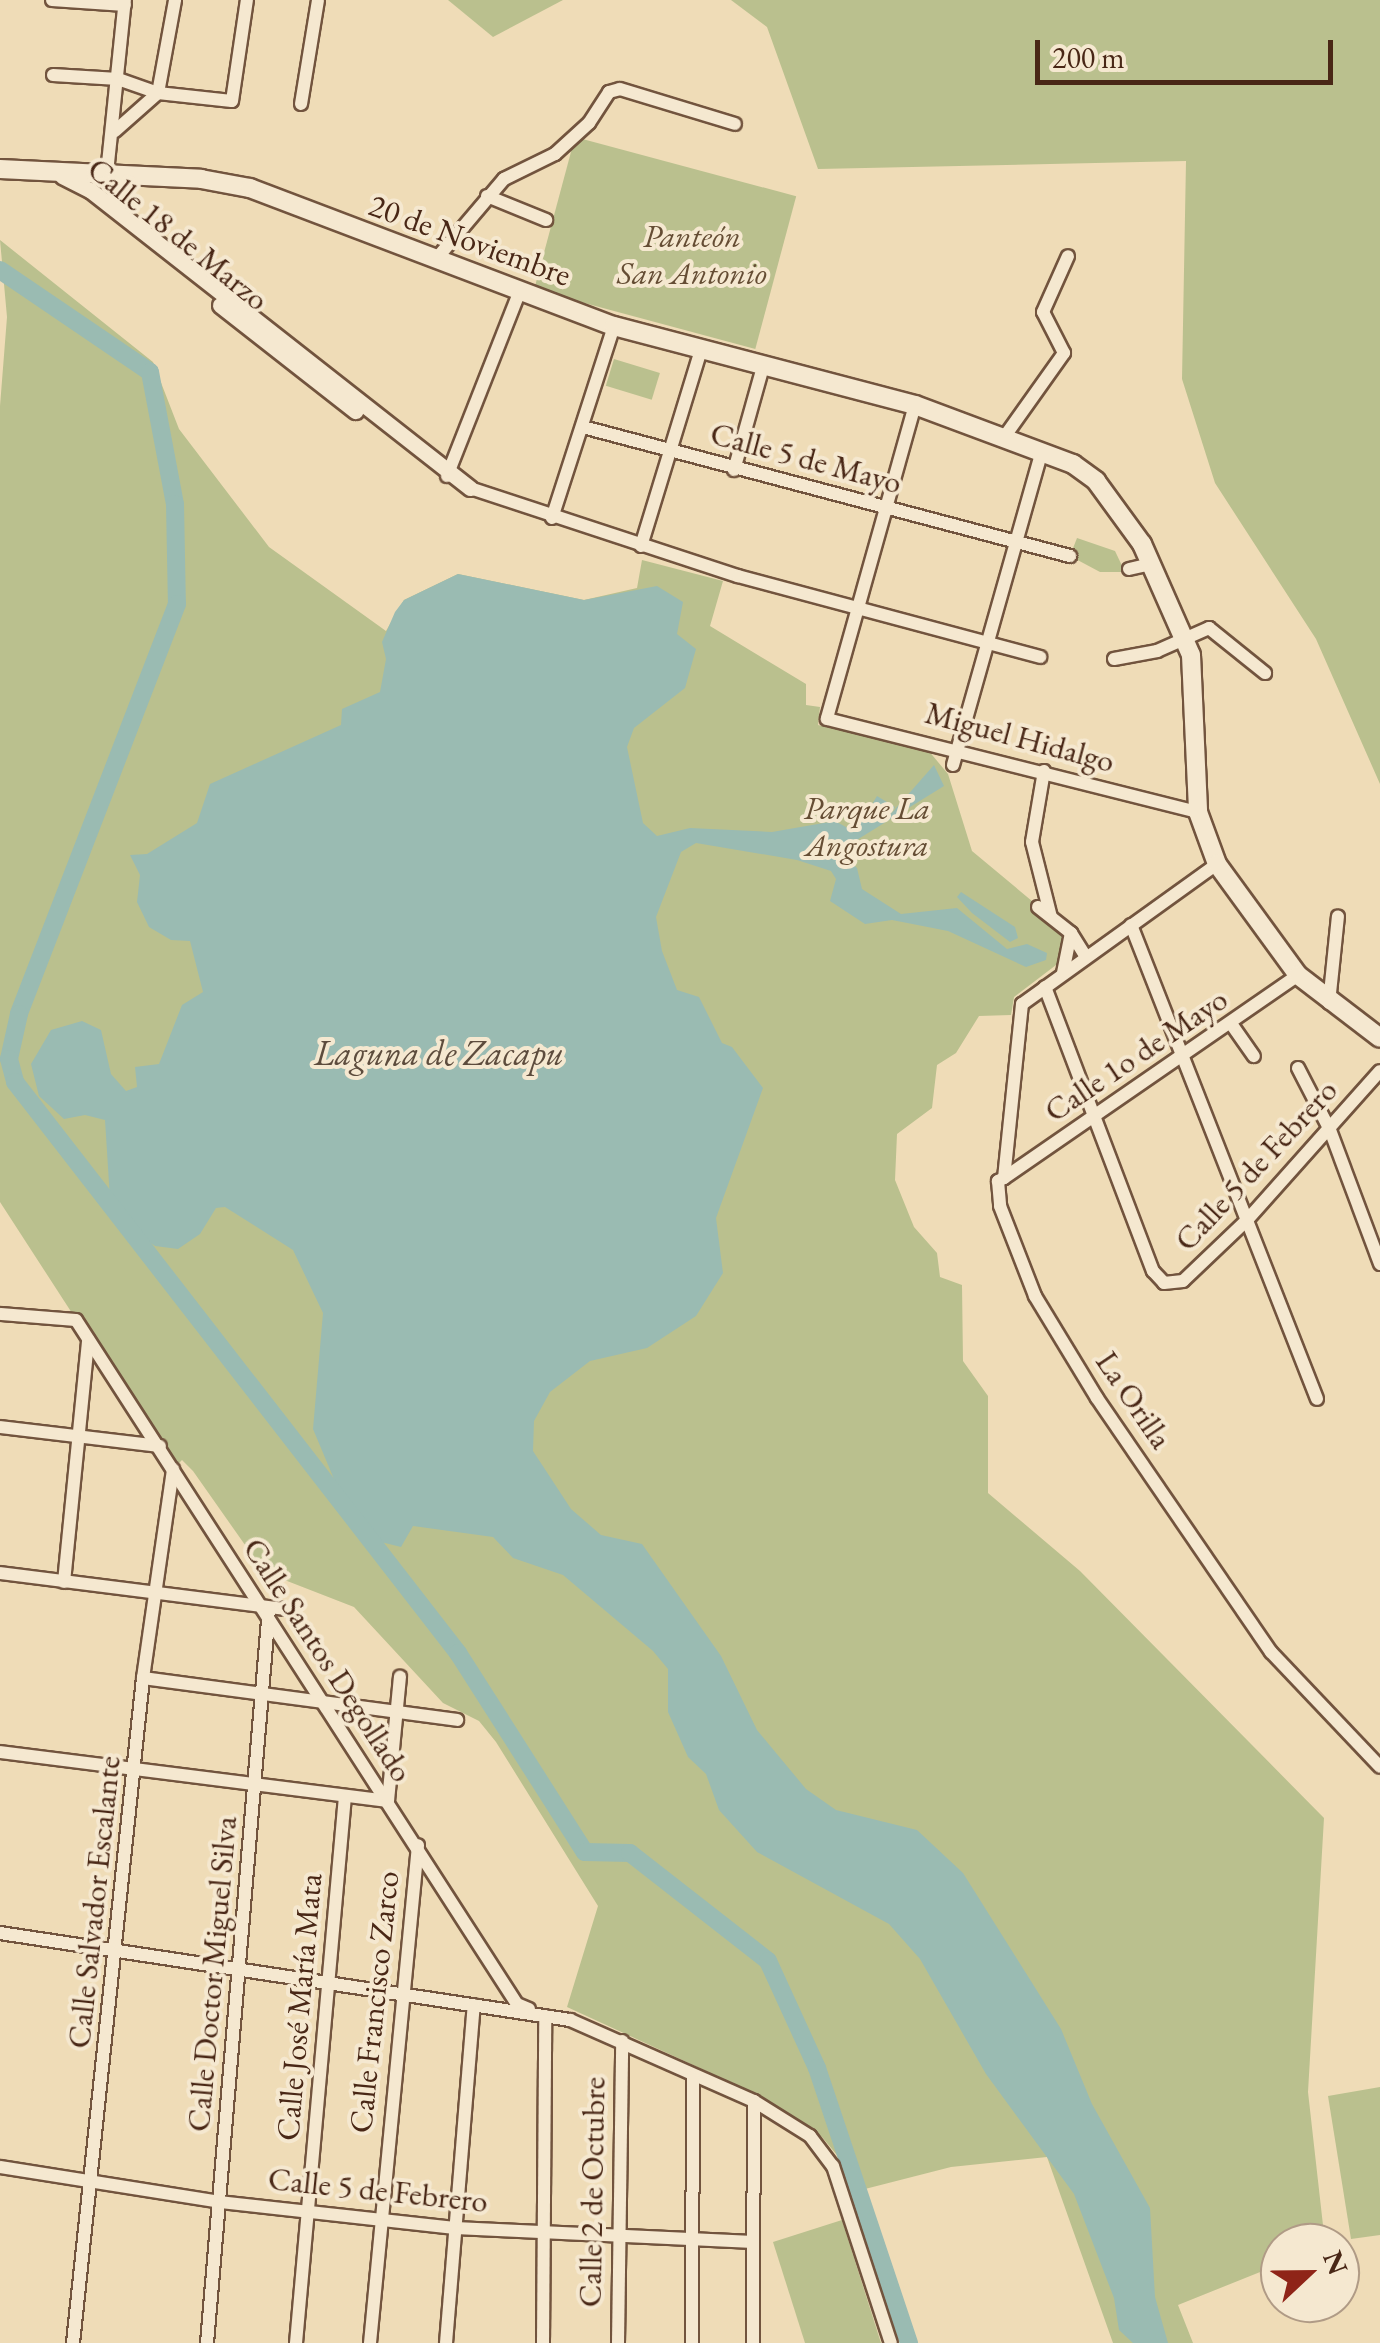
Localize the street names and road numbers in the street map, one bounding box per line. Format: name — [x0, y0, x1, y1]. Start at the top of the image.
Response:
street label: Calle 18 de Marzo — [80, 149, 276, 319]
street label: 20 de Noviembre — [364, 186, 576, 294]
street label: Calle 5 de Mayo — [706, 414, 906, 502]
street label: Miguel Hidalgo — [921, 693, 1119, 781]
street label: Calle 1o de Mayo — [1037, 980, 1235, 1130]
street label: Calle 5 de Febrero — [1167, 1071, 1345, 1259]
street label: La Orilla — [1088, 1344, 1180, 1456]
street label: Calle Santos Degollado — [235, 1531, 421, 1789]
street label: Calle Salvador Escalante — [60, 1754, 128, 2050]
street label: Calle Doctor Miguel Silva — [179, 1815, 245, 2133]
street label: Calle Francisco Zarco — [341, 1869, 407, 2135]
street label: Calle José María Mata — [268, 1872, 330, 2142]
street label: Calle 2 de Octubre — [571, 2076, 613, 2308]
street label: Calle 5 de Febrero — [266, 2159, 490, 2221]

